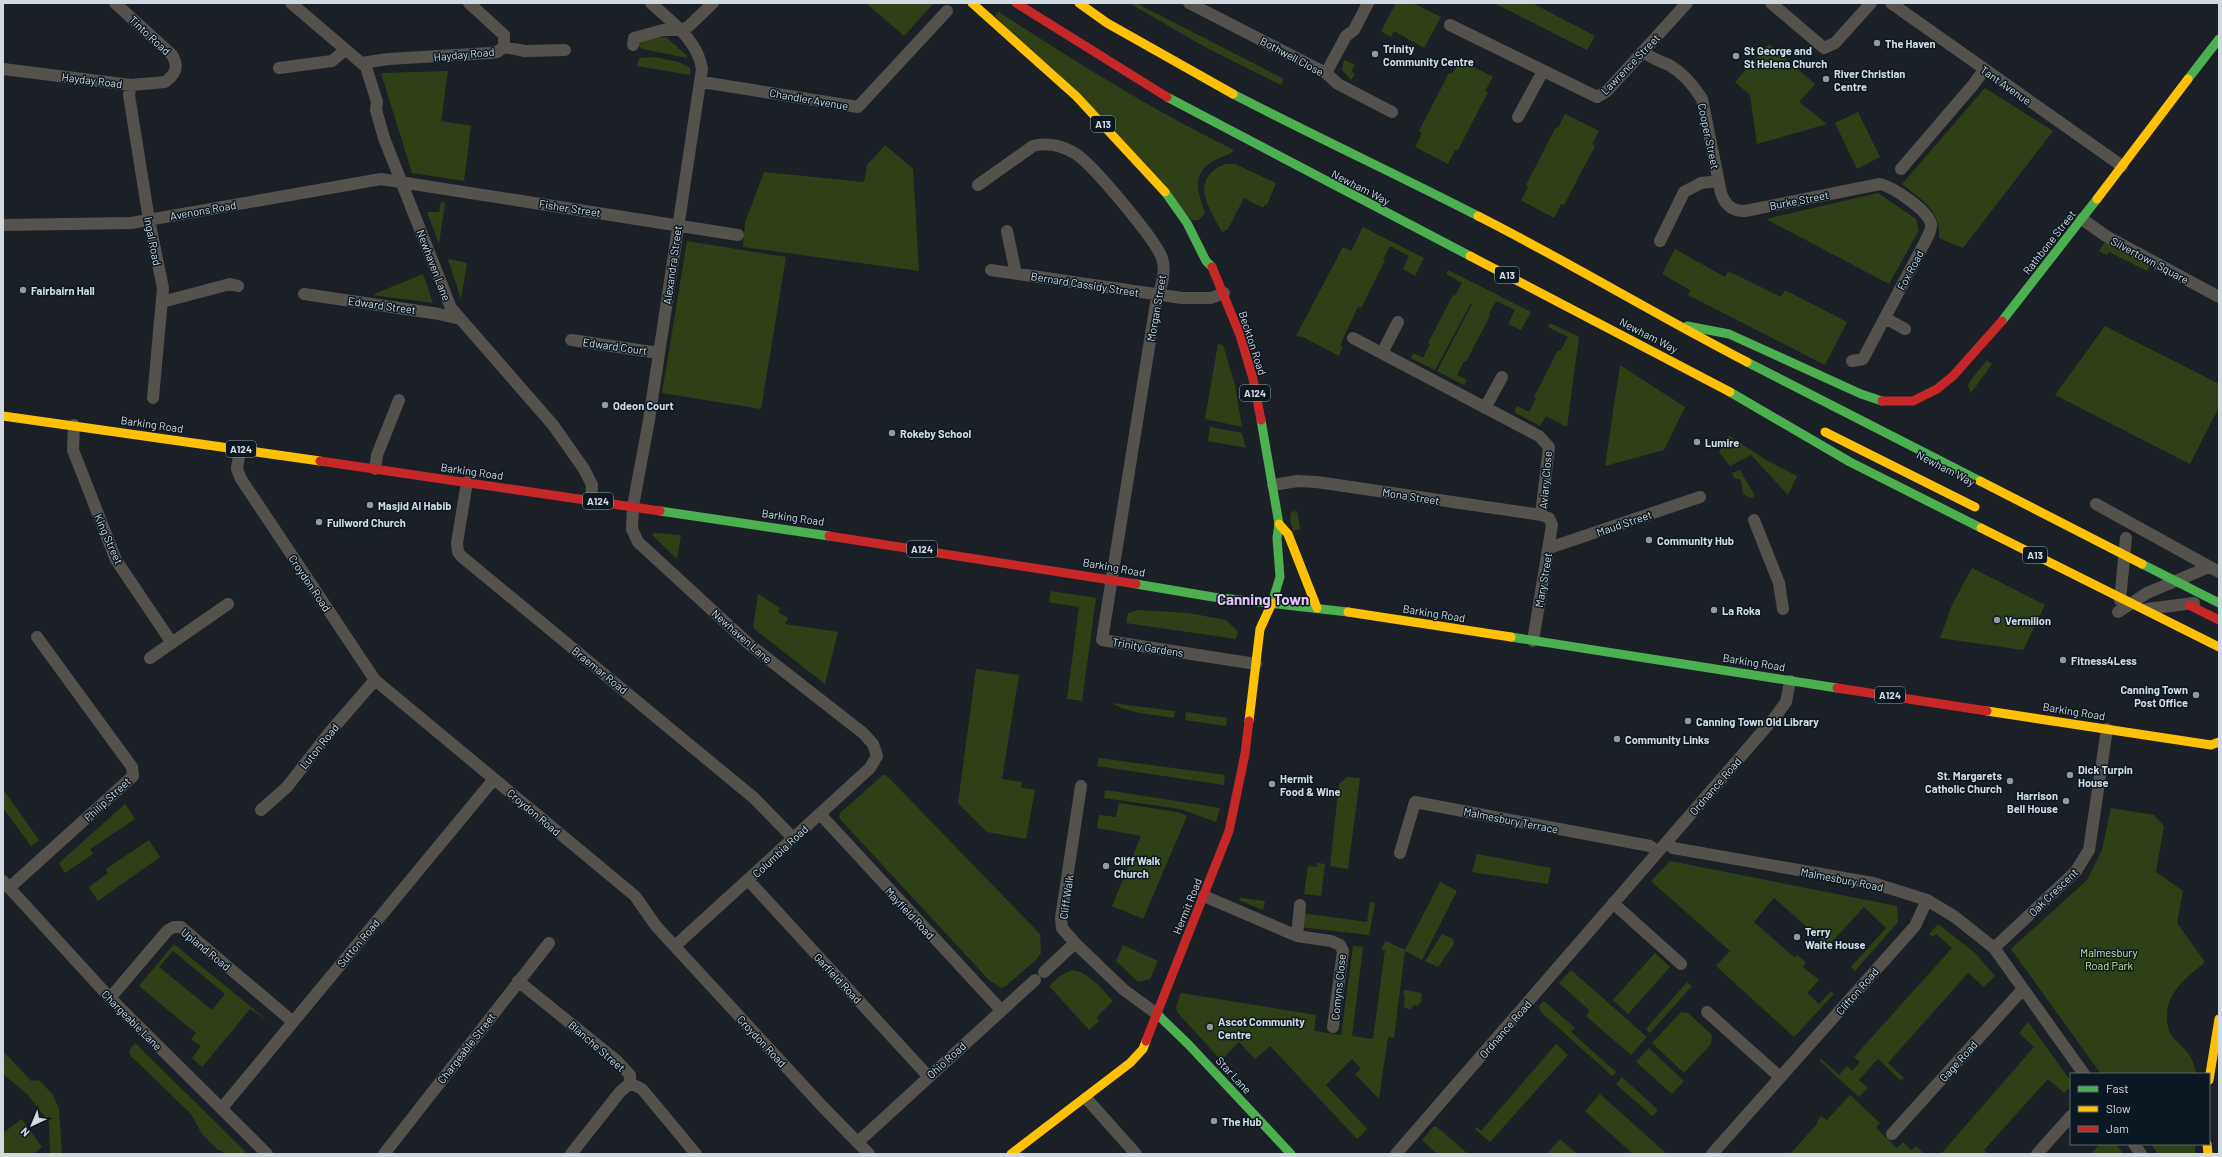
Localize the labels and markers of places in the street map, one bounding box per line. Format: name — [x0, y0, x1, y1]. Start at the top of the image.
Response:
place label: The Haven — [1885, 37, 1936, 50]
marker: The Haven — [1872, 38, 1882, 48]
place label: Trinity Community Centre — [1383, 42, 1474, 68]
place label: St George and St Helena Church — [1744, 44, 1827, 70]
marker: Trinity Community Centre — [1370, 49, 1380, 59]
marker: St George and St Helena Church — [1731, 51, 1741, 61]
place label: River Christian Centre — [1834, 67, 1905, 93]
marker: River Christian Centre — [1821, 74, 1831, 84]
place label: Fairbairn Hall — [31, 284, 95, 297]
marker: Fairbairn Hall — [18, 285, 28, 295]
place label: Odeon Court — [613, 399, 674, 412]
marker: Odeon Court — [600, 400, 610, 410]
place label: Rokeby School — [900, 427, 972, 440]
marker: Rokeby School — [887, 428, 897, 438]
place label: Lumire — [1705, 436, 1739, 449]
marker: Lumire — [1692, 437, 1702, 447]
place label: Masjid Al Habib — [378, 499, 451, 512]
marker: Masjid Al Habib — [365, 500, 375, 510]
place label: Fullword Church — [327, 516, 406, 529]
marker: Fullword Church — [314, 517, 324, 527]
place label: Community Hub — [1657, 534, 1734, 547]
marker: Community Hub — [1644, 535, 1654, 545]
place label: La Roka — [1722, 604, 1761, 617]
marker: La Roka — [1709, 605, 1719, 615]
place label: Vermilion — [2005, 614, 2051, 627]
marker: Vermilion — [1992, 615, 2002, 625]
place label: Fitness4Less — [2071, 654, 2137, 667]
marker: Fitness4Less — [2058, 655, 2068, 665]
place label: Canning Town Post Office — [2120, 683, 2188, 709]
marker: Canning Town Post Office — [2191, 690, 2201, 700]
place label: Canning Town Old Library — [1696, 715, 1819, 728]
marker: Canning Town Old Library — [1683, 716, 1693, 726]
place label: Community Links — [1625, 733, 1710, 746]
marker: Community Links — [1612, 734, 1622, 744]
place label: Dick Turpin House — [2078, 763, 2133, 789]
place label: St. Margarets Catholic Church — [1925, 769, 2002, 795]
marker: Dick Turpin House — [2065, 770, 2075, 780]
place label: Hermit Food & Wine — [1280, 772, 1341, 798]
marker: St. Margarets Catholic Church — [2005, 776, 2015, 786]
marker: Hermit Food & Wine — [1267, 779, 1277, 789]
place label: Harrison Bell House — [2007, 789, 2058, 815]
marker: Harrison Bell House — [2061, 796, 2071, 806]
place label: Cliff Walk Church — [1114, 854, 1160, 880]
marker: Cliff Walk Church — [1101, 861, 1111, 871]
place label: Terry Waite House — [1805, 925, 1865, 951]
marker: Terry Waite House — [1792, 932, 1802, 942]
place label: Ascot Community Centre — [1218, 1015, 1305, 1041]
marker: Ascot Community Centre — [1205, 1022, 1215, 1032]
place label: The Hub — [1222, 1115, 1262, 1128]
marker: The Hub — [1209, 1116, 1219, 1126]

